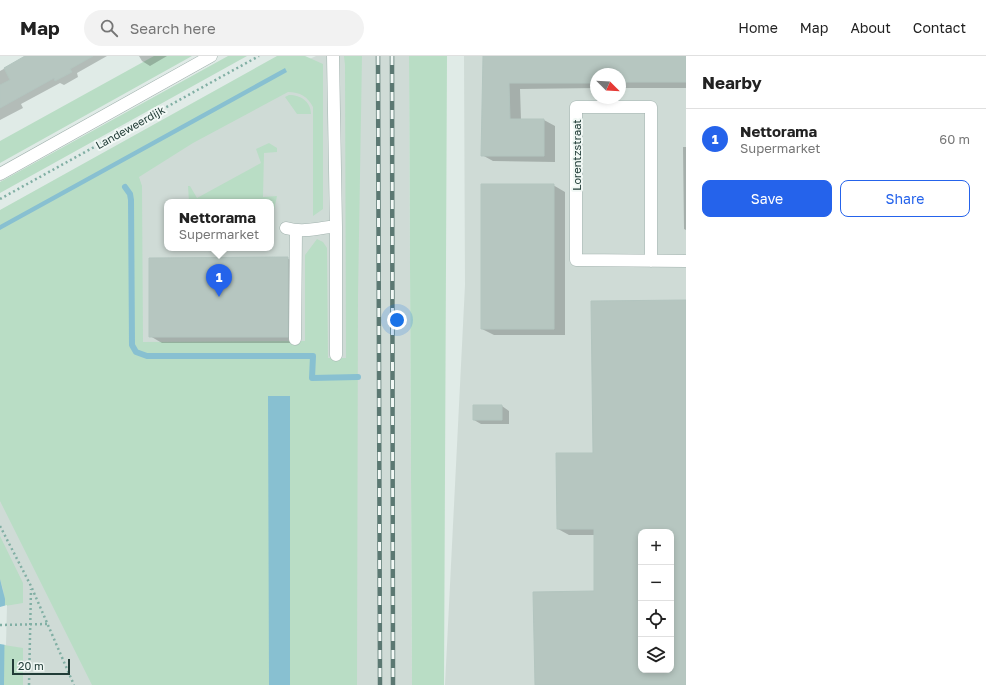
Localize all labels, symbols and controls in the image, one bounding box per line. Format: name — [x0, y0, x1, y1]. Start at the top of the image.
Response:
search box — [84, 10, 364, 46]
text: Map — [20, 16, 60, 39]
icon: search — [98, 17, 120, 39]
text: Search here — [130, 19, 216, 37]
text: Home — [738, 19, 778, 36]
text: Map — [800, 19, 828, 36]
text: About — [850, 19, 891, 36]
text: Contact — [913, 19, 966, 36]
north arrow — [590, 68, 626, 104]
text: Nearby — [702, 72, 762, 93]
street label: Landeweerdijk — [93, 103, 167, 151]
street label: Lorentzstraat — [570, 119, 583, 191]
text: Nettorama — [740, 122, 817, 140]
text: 1 — [712, 131, 718, 147]
text: 60 m — [939, 131, 970, 147]
text: Supermarket — [740, 140, 821, 156]
button: Save — [702, 180, 832, 217]
button: Share — [840, 180, 970, 217]
popup — [164, 199, 274, 251]
text: Nettorama — [179, 208, 256, 226]
text: Supermarket — [179, 226, 259, 242]
pin: 1 — [206, 264, 232, 297]
your location — [387, 310, 407, 330]
map controls — [638, 529, 674, 673]
button: + — [638, 529, 674, 565]
button: − — [638, 565, 674, 601]
button: locate — [638, 601, 674, 637]
button: layers — [638, 637, 674, 673]
scale bar — [12, 657, 70, 676]
text: 20 m — [18, 659, 44, 672]

